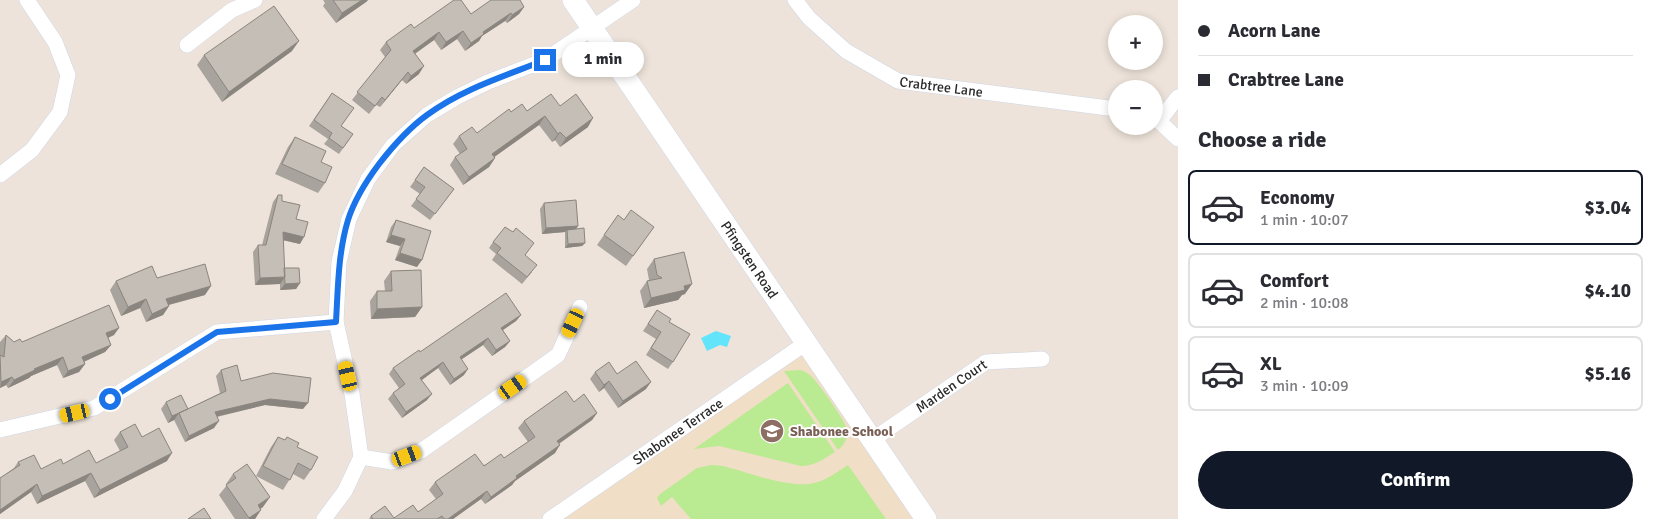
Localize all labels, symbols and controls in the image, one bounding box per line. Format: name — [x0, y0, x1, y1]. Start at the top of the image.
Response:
map controls — [1108, 15, 1163, 135]
button: + — [1108, 15, 1163, 70]
text: Acorn Lane — [1228, 19, 1320, 43]
callout: 1 min — [562, 42, 645, 78]
route end — [534, 49, 556, 71]
text: 1 min — [584, 49, 622, 69]
text: Crabtree Lane — [1228, 68, 1344, 92]
street label: Crabtree Lane — [898, 73, 984, 101]
button: − — [1108, 80, 1163, 135]
text: Choose a ride — [1198, 126, 1326, 153]
icon: car — [1200, 185, 1245, 230]
text: Economy — [1260, 186, 1334, 210]
text: $3.04 — [1585, 196, 1631, 220]
text: 1 min · 10:07 — [1260, 210, 1349, 230]
street label: Pfingsten Road — [717, 218, 781, 302]
icon: car — [1200, 268, 1245, 313]
text: Comfort — [1260, 269, 1329, 293]
text: $4.10 — [1585, 279, 1631, 303]
text: 2 min · 10:08 — [1260, 293, 1349, 313]
car — [559, 306, 586, 340]
icon: car — [1200, 351, 1245, 396]
text: XL — [1260, 352, 1282, 376]
street label: Marden Court — [913, 356, 990, 416]
car — [337, 360, 358, 392]
text: $5.16 — [1585, 362, 1631, 386]
car — [496, 372, 529, 402]
text: 3 min · 10:09 — [1260, 376, 1349, 396]
route start — [99, 388, 121, 410]
street label: Shabonee Terrace — [630, 395, 726, 468]
car — [58, 402, 91, 424]
school or university icon: Shabonee School — [759, 418, 785, 444]
place label: Shabonee School — [790, 423, 894, 440]
car — [390, 444, 423, 468]
button: Confirm — [1198, 451, 1633, 509]

